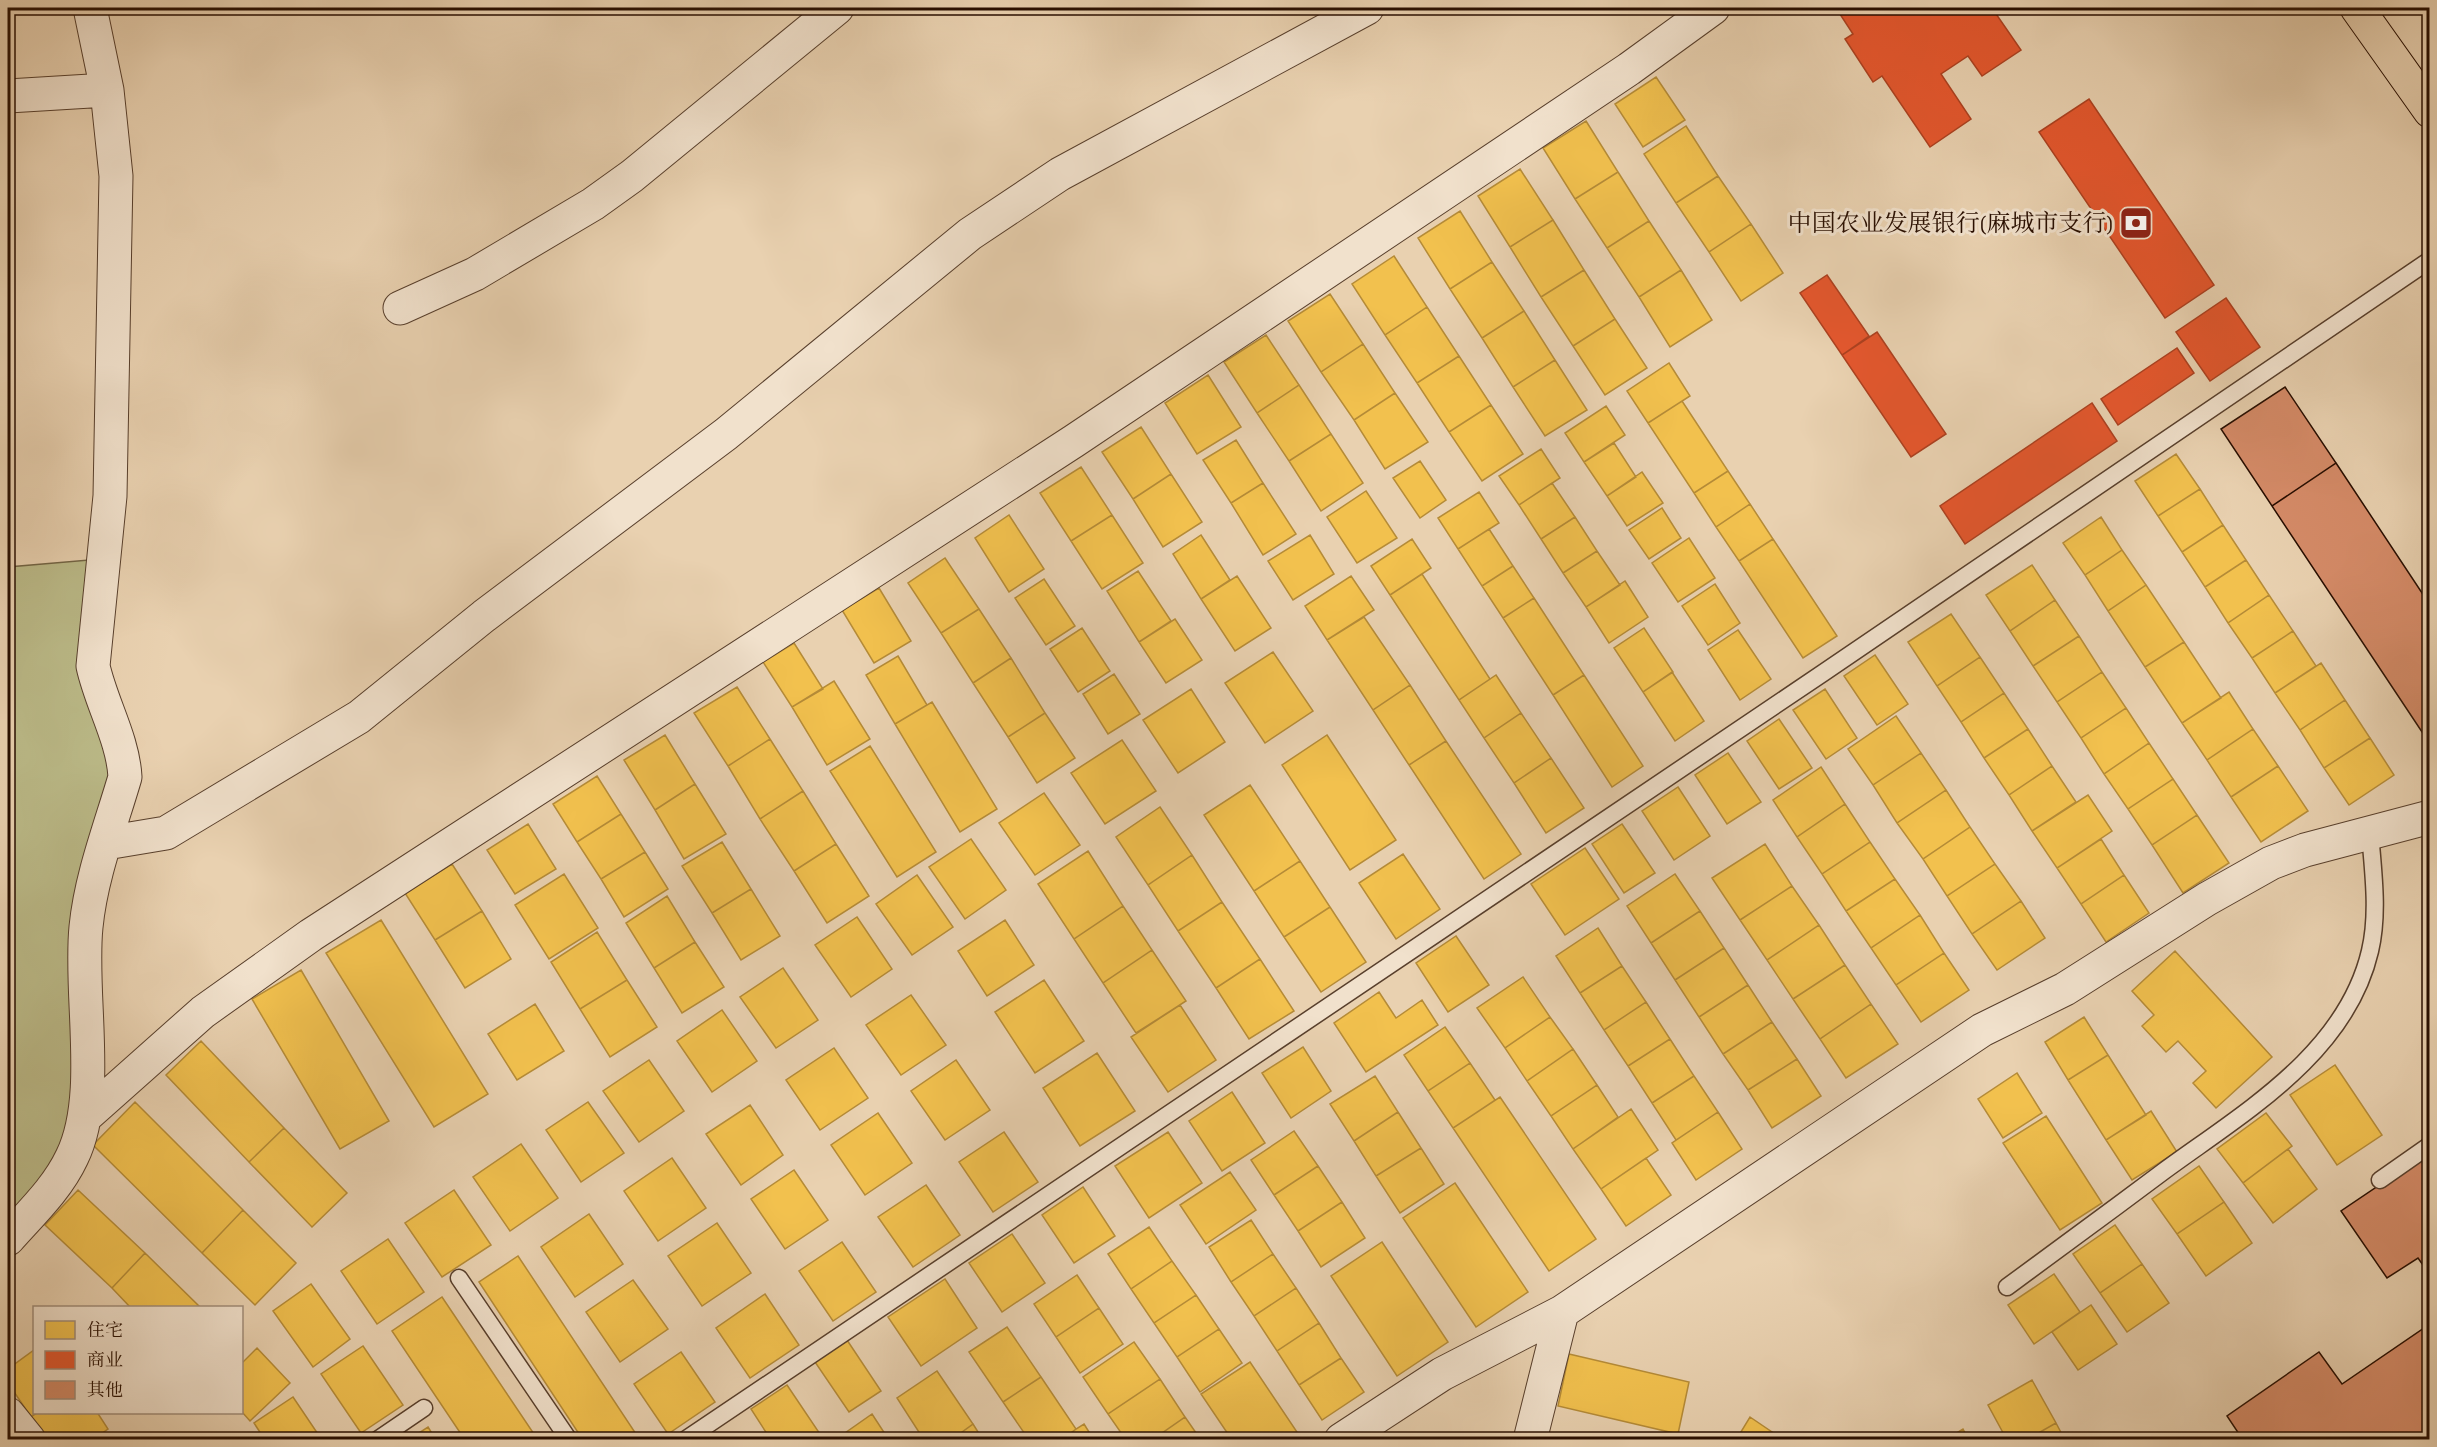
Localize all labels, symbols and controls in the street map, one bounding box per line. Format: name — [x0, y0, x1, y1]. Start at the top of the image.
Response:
bank icon: 中国农业发展银行(麻城市支行) — [2118, 205, 2154, 241]
place label: 中国农业发展银行(麻城市支行) — [1788, 207, 2113, 239]
legend — [33, 1306, 243, 1414]
text: 住宅 — [87, 1318, 123, 1342]
text: 商业 — [87, 1348, 123, 1372]
text: 其他 — [87, 1378, 123, 1402]

